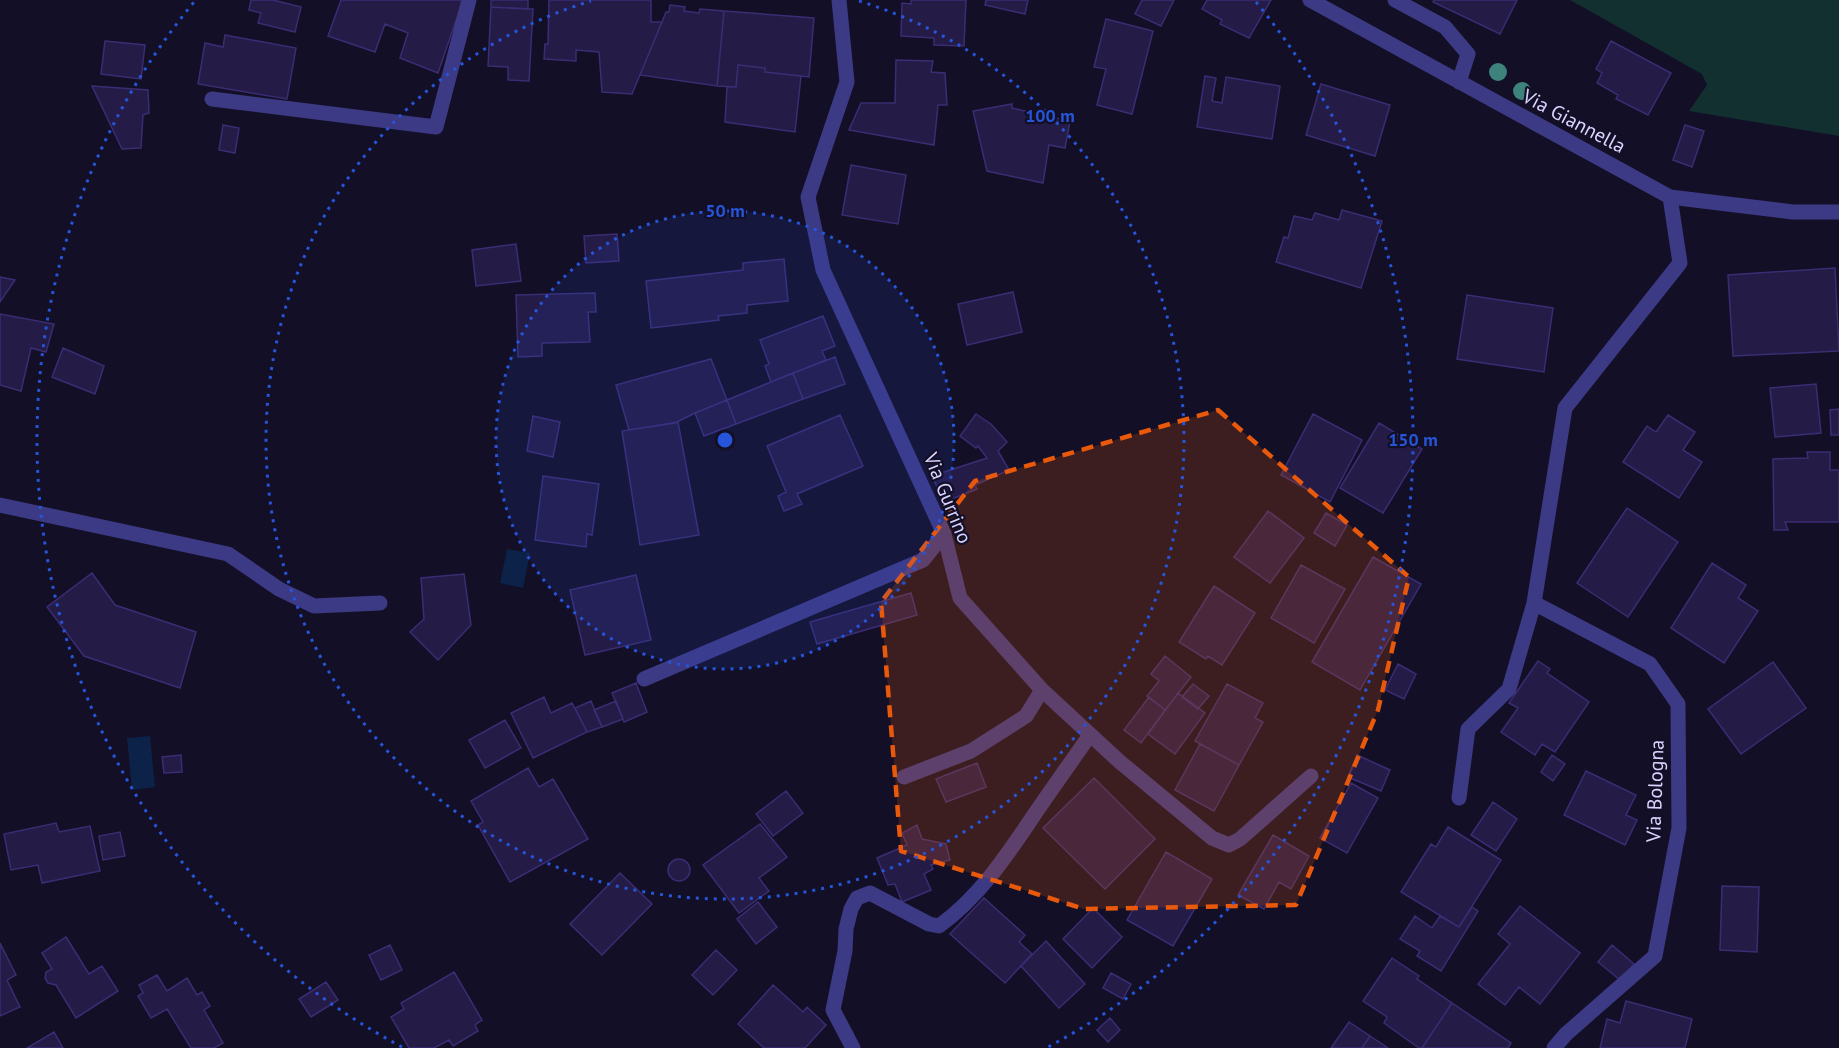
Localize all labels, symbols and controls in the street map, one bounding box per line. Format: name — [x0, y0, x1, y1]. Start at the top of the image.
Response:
street label: Via Giannella — [1517, 82, 1630, 159]
text: 100 m — [1025, 104, 1075, 127]
text: 50 m — [705, 199, 745, 222]
text: 150 m — [1388, 428, 1438, 451]
centre of rings — [715, 430, 735, 450]
street label: Via Gurrino — [918, 448, 978, 547]
street label: Via Bologna — [1640, 739, 1670, 844]

